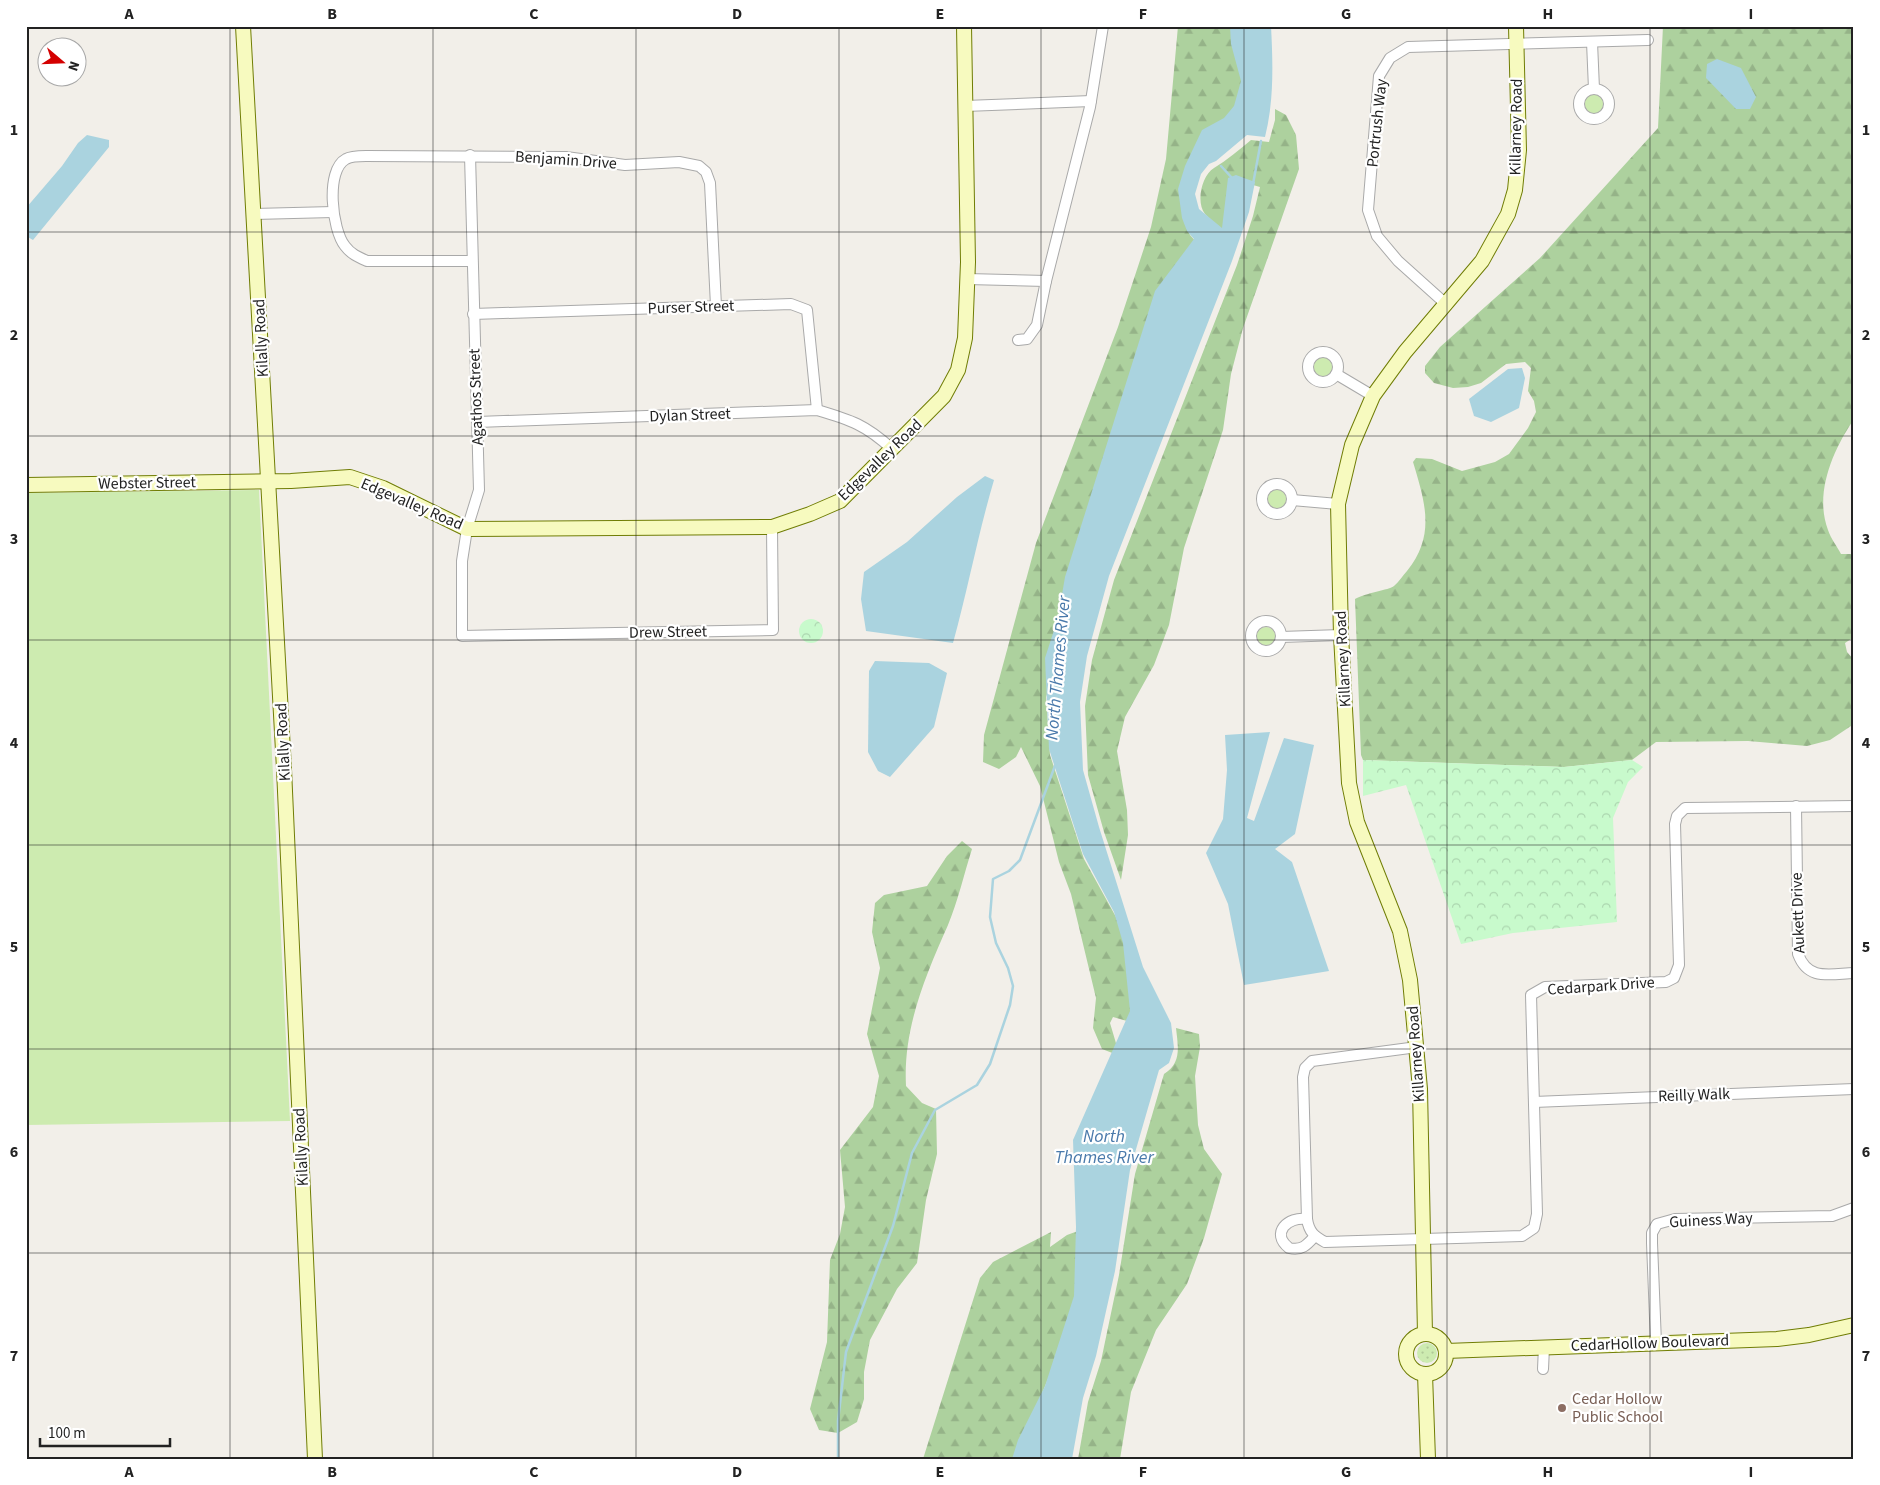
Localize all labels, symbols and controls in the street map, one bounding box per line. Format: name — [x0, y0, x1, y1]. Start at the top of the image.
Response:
text: A — [123, 3, 134, 25]
text: B — [327, 3, 337, 25]
text: C — [529, 3, 539, 25]
text: D — [732, 3, 742, 25]
text: E — [936, 3, 944, 25]
text: F — [1139, 3, 1147, 25]
text: G — [1341, 3, 1351, 25]
text: H — [1543, 3, 1553, 25]
text: I — [1749, 3, 1753, 25]
north arrow — [38, 38, 88, 88]
text: N — [62, 58, 84, 74]
street label: Portrush Way — [1361, 77, 1393, 168]
street label: Killarney Road — [1504, 78, 1528, 176]
text: 1 — [10, 119, 18, 141]
text: 1 — [1862, 119, 1870, 141]
street label: Benjamin Drive — [514, 145, 618, 175]
street label: Purser Street — [647, 294, 735, 320]
street label: Kilally Road — [248, 298, 274, 378]
text: 2 — [10, 324, 18, 346]
text: 2 — [1862, 324, 1870, 346]
street label: Agathos Street — [463, 348, 489, 446]
street label: Dylan Street — [649, 403, 732, 427]
street label: Edgevalley Road — [833, 414, 927, 506]
street label: Webster Street — [98, 471, 197, 495]
street label: Edgevalley Road — [357, 472, 467, 536]
text: 3 — [10, 528, 18, 550]
text: 3 — [1862, 528, 1870, 550]
water label: North Thames River — [1039, 594, 1077, 741]
street label: Killarney Road — [1329, 610, 1357, 708]
street label: Drew Street — [629, 620, 708, 644]
street label: Kilally Road — [270, 702, 296, 782]
text: 4 — [10, 732, 19, 754]
text: 4 — [1862, 732, 1871, 754]
street label: Aukett Drive — [1786, 872, 1810, 954]
text: 5 — [10, 936, 18, 958]
text: 5 — [1862, 936, 1870, 958]
street label: Cedarpark Drive — [1547, 971, 1656, 1001]
street label: Killarney Road — [1402, 1005, 1430, 1103]
street label: Reilly Walk — [1658, 1083, 1730, 1107]
street label: Kilally Road — [288, 1107, 314, 1187]
water label: North Thames River — [1054, 1124, 1154, 1170]
text: 6 — [10, 1141, 18, 1163]
text: 6 — [1862, 1141, 1870, 1163]
street label: Guiness Way — [1669, 1207, 1754, 1233]
street label: CedarHollow Boulevard — [1570, 1329, 1730, 1357]
text: 7 — [10, 1345, 18, 1367]
text: 7 — [1862, 1345, 1870, 1367]
place label: Cedar Hollow Public School — [1572, 1388, 1663, 1428]
marker: Cedar Hollow Public School — [1556, 1402, 1568, 1414]
scale bar — [40, 1415, 170, 1447]
text: 100 m — [48, 1423, 86, 1444]
text: A — [123, 1461, 134, 1483]
text: B — [327, 1461, 337, 1483]
text: C — [529, 1461, 539, 1483]
text: D — [732, 1461, 742, 1483]
text: E — [936, 1461, 944, 1483]
text: F — [1139, 1461, 1147, 1483]
text: G — [1341, 1461, 1351, 1483]
text: H — [1543, 1461, 1553, 1483]
text: I — [1749, 1461, 1753, 1483]

